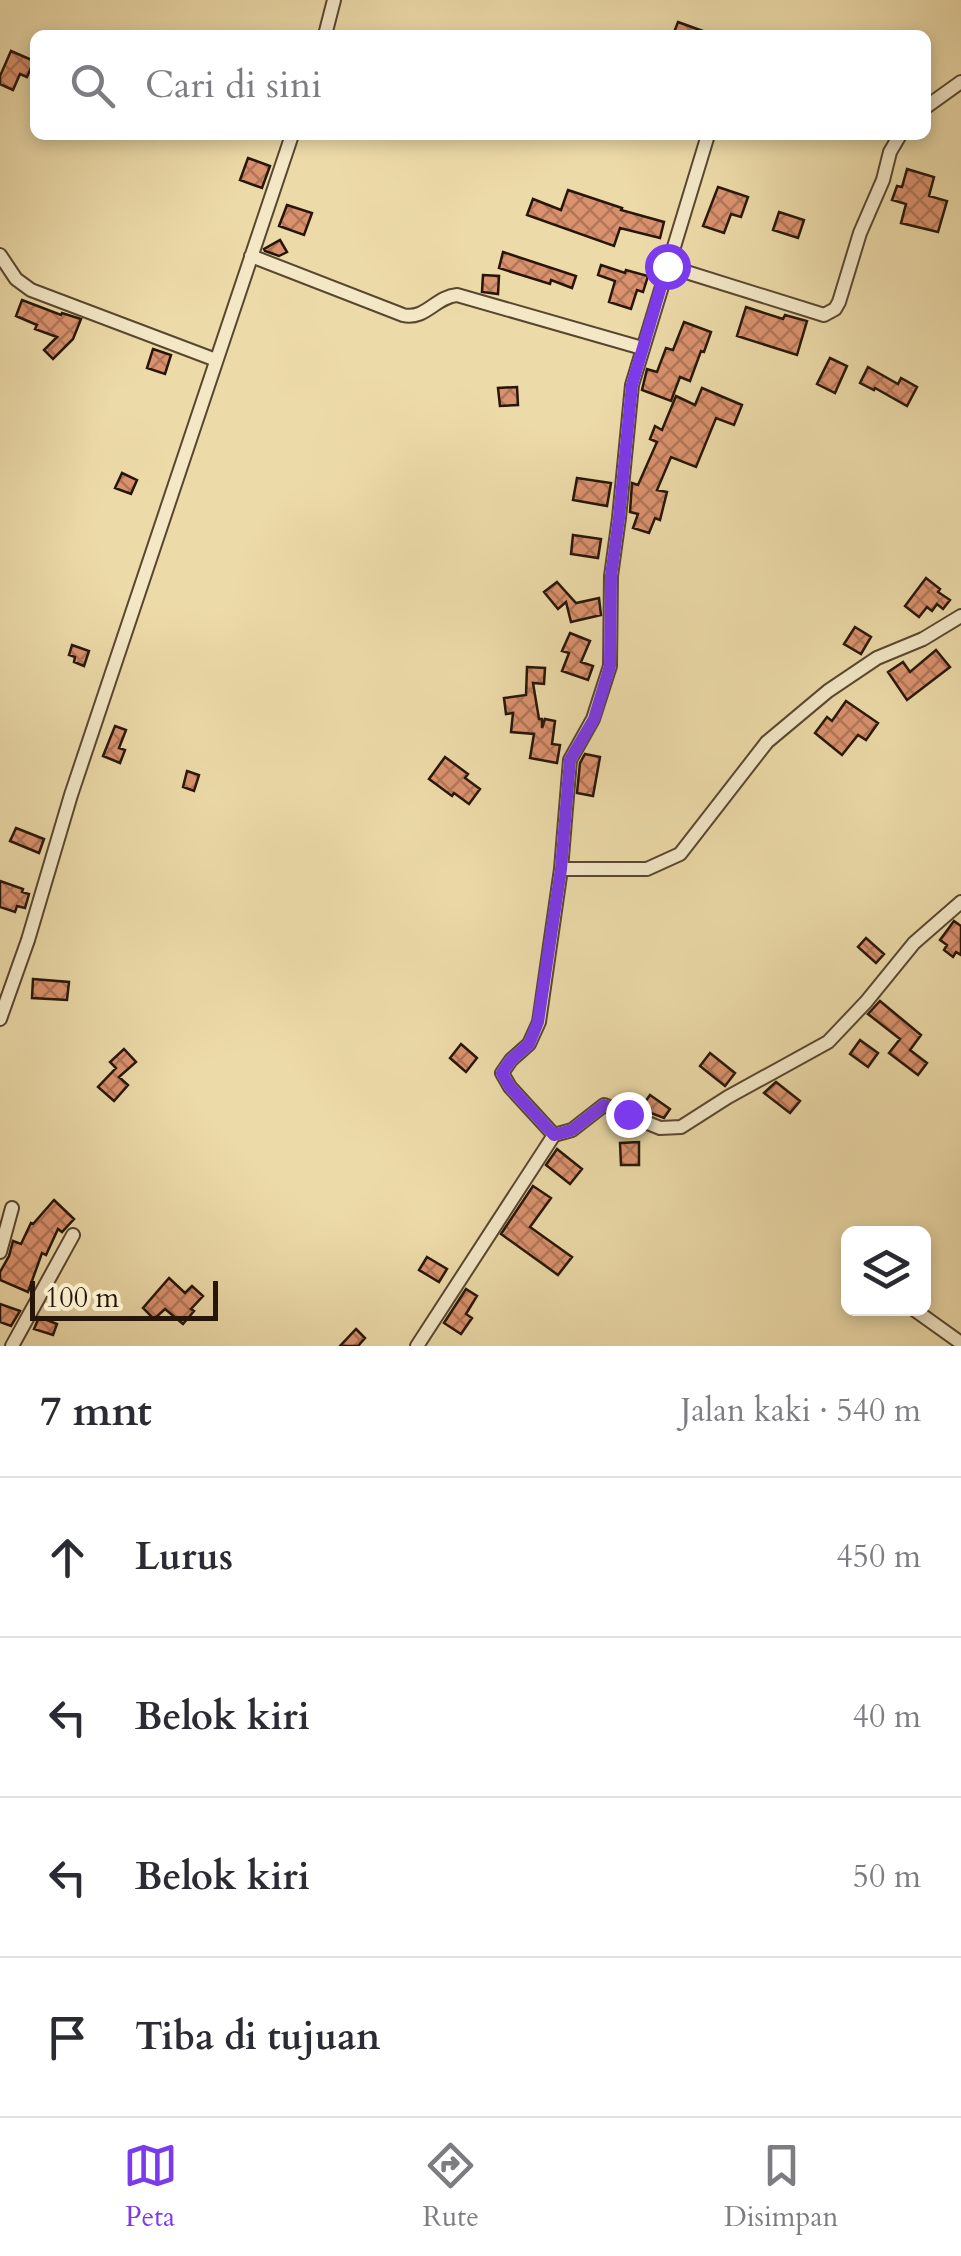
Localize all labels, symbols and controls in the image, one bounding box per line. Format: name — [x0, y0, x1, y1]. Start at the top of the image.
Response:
search box — [30, 30, 931, 140]
icon: search — [65, 58, 120, 113]
text: Cari di sini — [145, 59, 322, 111]
route start — [645, 244, 691, 290]
route end — [606, 1092, 652, 1138]
map controls — [841, 1226, 931, 1316]
button: layers — [841, 1226, 931, 1316]
scale bar — [30, 1276, 218, 1320]
text: 100 m — [45, 1279, 119, 1317]
text: 7 mnt — [40, 1383, 152, 1440]
text: Jalan kaki · 540 m — [680, 1389, 921, 1433]
icon: ahead — [40, 1530, 95, 1585]
text: Lurus — [135, 1531, 233, 1583]
text: 450 m — [836, 1535, 921, 1579]
icon: left — [40, 1690, 95, 1745]
text: Belok kiri — [135, 1691, 310, 1743]
text: 40 m — [853, 1695, 921, 1739]
icon: left — [40, 1850, 95, 1905]
text: Belok kiri — [135, 1851, 310, 1903]
text: 50 m — [853, 1855, 921, 1899]
icon: arrive — [40, 2010, 95, 2065]
text: Tiba di tujuan — [135, 2011, 380, 2063]
tab: Peta — [123, 2138, 178, 2236]
tab: Rute — [423, 2138, 479, 2236]
tab: Disimpan — [724, 2138, 838, 2236]

